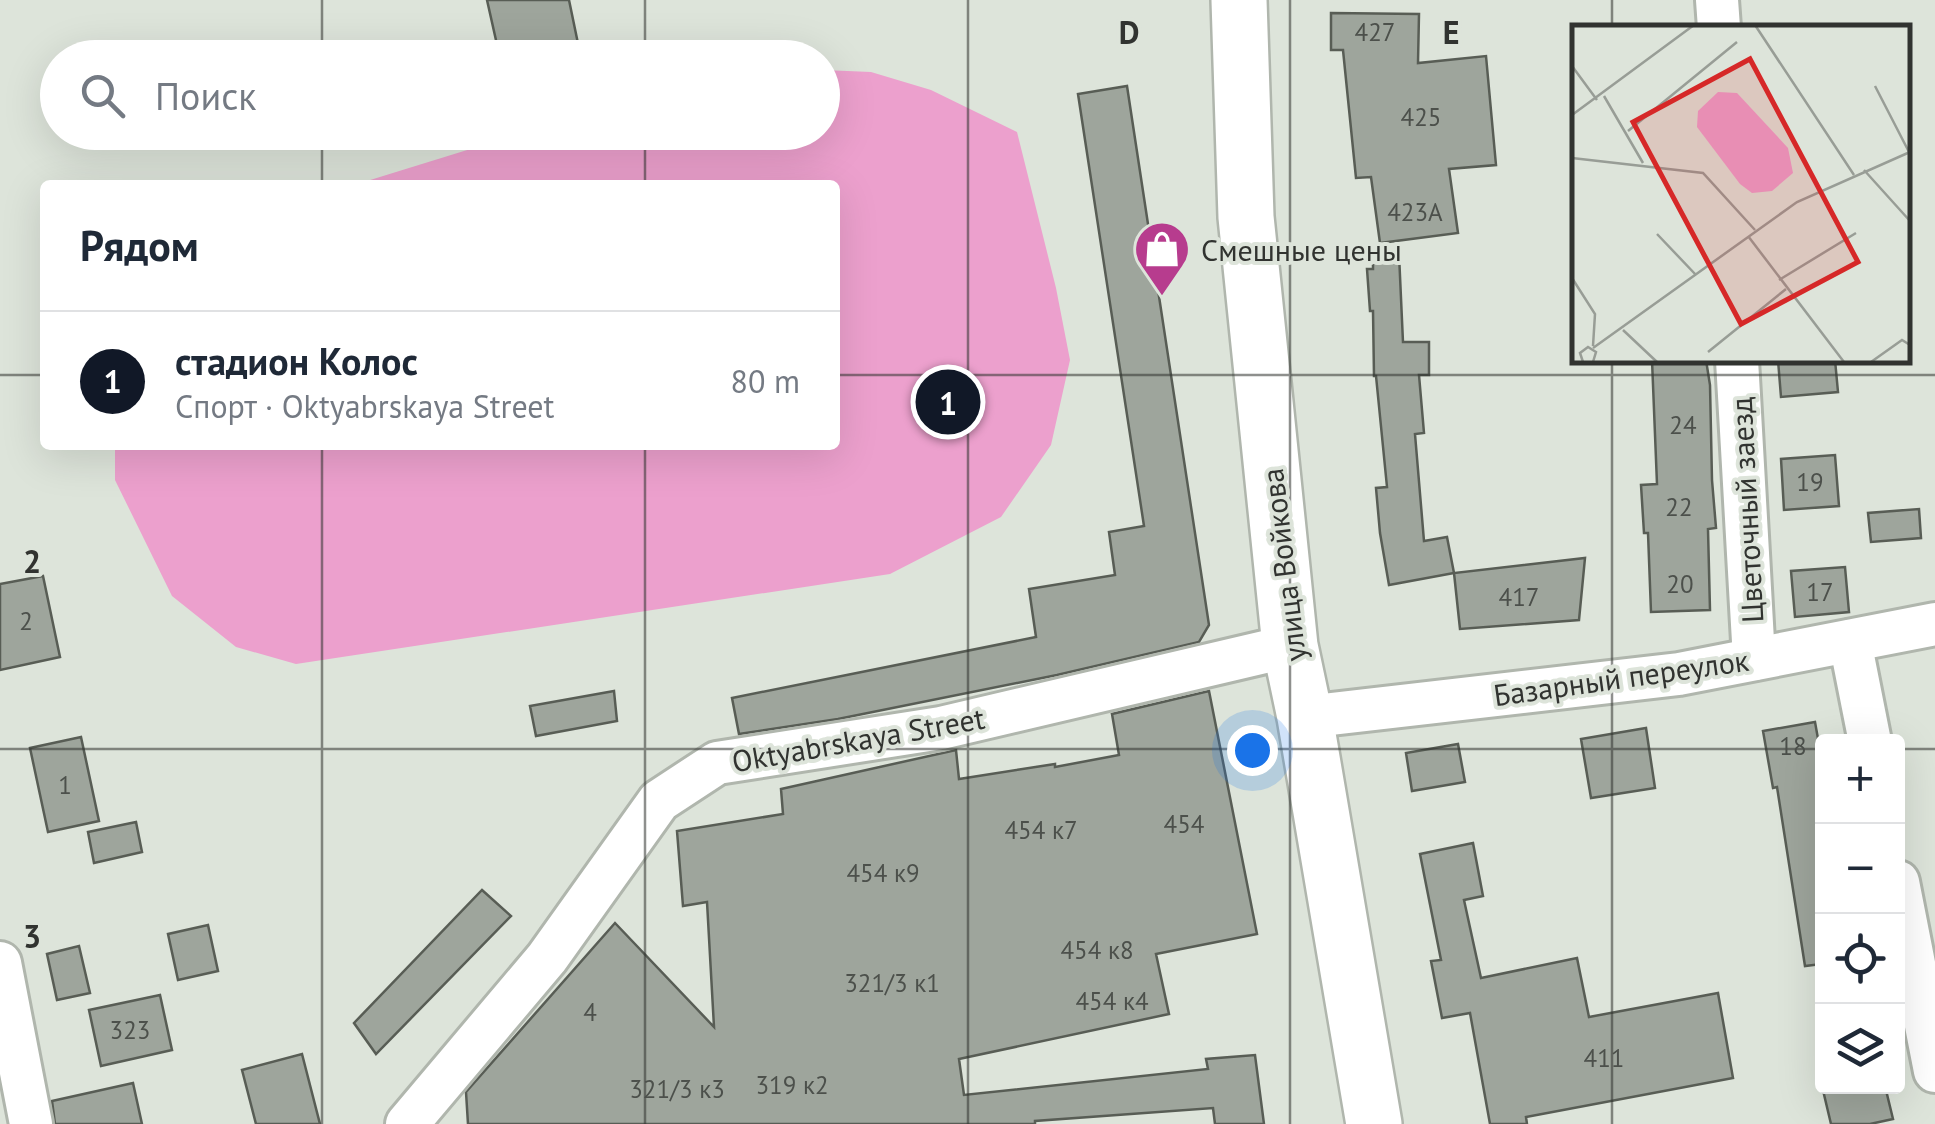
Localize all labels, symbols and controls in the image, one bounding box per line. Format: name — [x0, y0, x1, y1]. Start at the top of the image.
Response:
text: D — [1119, 11, 1139, 53]
text: E — [1443, 11, 1459, 53]
house number: 427 — [1355, 16, 1395, 48]
inset map — [1572, 25, 1910, 362]
search box — [40, 40, 840, 150]
icon: search — [75, 68, 130, 123]
text: Поиск — [155, 71, 256, 120]
house number: 425 — [1401, 101, 1441, 133]
house number: 423А — [1387, 196, 1443, 228]
text: Рядом — [80, 218, 199, 273]
shop icon: Смешные цены — [1132, 219, 1192, 298]
place label: Смешные цены — [1201, 230, 1402, 269]
text: стадион Колос — [175, 336, 418, 385]
text: 1 — [103, 360, 122, 402]
text: 80 m — [731, 360, 800, 402]
pin: 1 — [916, 364, 980, 440]
text: Спорт · Oktyabrskaya Street — [175, 385, 554, 427]
street label: Цветочный заезд — [1721, 396, 1771, 624]
house number: 24 — [1669, 409, 1697, 441]
street label: улица Войкова — [1252, 466, 1314, 664]
house number: 19 — [1796, 466, 1824, 498]
house number: 22 — [1665, 491, 1693, 523]
text: 2 — [23, 540, 41, 582]
house number: 20 — [1666, 568, 1694, 600]
house number: 17 — [1806, 576, 1834, 608]
house number: 417 — [1499, 581, 1539, 613]
house number: 2 — [19, 605, 33, 637]
street label: Базарный переулок — [1491, 640, 1752, 714]
street label: Oktyabrskaya Street — [729, 698, 987, 780]
your location — [1227, 725, 1278, 776]
house number: 18 — [1779, 730, 1807, 762]
map controls — [1815, 734, 1905, 1094]
button: + — [1815, 734, 1905, 824]
house number: 1 — [58, 769, 72, 801]
house number: 454 — [1164, 808, 1205, 840]
house number: 454 к7 — [1004, 814, 1078, 846]
button: − — [1815, 824, 1905, 914]
house number: 454 к9 — [846, 857, 920, 889]
button: locate — [1815, 914, 1905, 1004]
text: 3 — [23, 915, 41, 957]
house number: 454 к8 — [1060, 934, 1134, 966]
house number: 321/3 к1 — [844, 967, 940, 999]
house number: 454 к4 — [1075, 985, 1149, 1017]
house number: 4 — [583, 996, 597, 1028]
button: layers — [1815, 1004, 1905, 1094]
house number: 323 — [110, 1014, 150, 1046]
house number: 411 — [1584, 1042, 1624, 1074]
house number: 319 к2 — [755, 1069, 829, 1101]
house number: 321/3 к3 — [629, 1073, 725, 1105]

